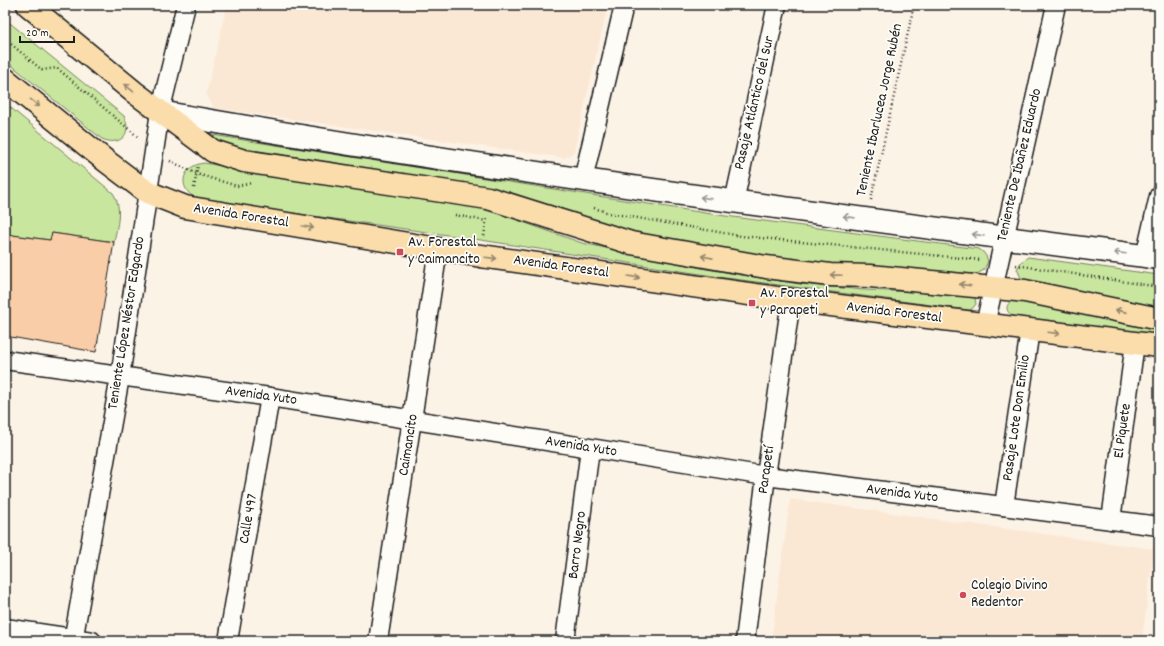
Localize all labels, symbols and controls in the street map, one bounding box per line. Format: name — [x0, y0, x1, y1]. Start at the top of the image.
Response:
scale bar — [20, 18, 74, 44]
street label: Teniente Ibarlucea Jorge Rubén — [851, 21, 909, 198]
text: 20 m — [26, 25, 49, 42]
street label: Pasaje Atlántico del Sur — [729, 34, 781, 172]
one-way arrow — [123, 84, 134, 93]
street label: Teniente De Ibañez Eduardo — [992, 86, 1048, 244]
one-way arrow — [30, 99, 41, 108]
one-way arrow — [700, 194, 713, 202]
street label: Avenida Forestal — [192, 198, 291, 234]
one-way arrow — [843, 213, 856, 221]
one-way arrow — [301, 223, 314, 231]
one-way arrow — [971, 231, 984, 239]
place label: Av. Forestal y Caimancito — [408, 232, 480, 271]
street label: Teniente López Néstor Edgardo — [102, 235, 152, 411]
marker: Av. Forestal y Caimancito — [395, 247, 405, 257]
street label: Avenida Forestal — [512, 249, 611, 285]
one-way arrow — [1114, 250, 1127, 257]
one-way arrow — [701, 253, 714, 261]
one-way arrow — [484, 254, 497, 261]
one-way arrow — [830, 271, 843, 279]
one-way arrow — [627, 273, 640, 281]
one-way arrow — [959, 281, 972, 289]
place label: Av. Forestal y Parapeti — [760, 283, 829, 322]
street label: Avenida Forestal — [845, 296, 944, 330]
marker: Av. Forestal y Parapeti — [747, 298, 757, 308]
one-way arrow — [1115, 306, 1128, 314]
one-way arrow — [1047, 329, 1060, 337]
street label: Pasaje Lote Don Emilio — [997, 353, 1037, 482]
street label: Avenida Yuto — [224, 380, 299, 412]
street label: El Piquete — [1108, 402, 1138, 460]
street label: Caimancito — [393, 412, 425, 478]
street label: Avenida Yuto — [544, 430, 619, 464]
street label: Parapetí — [753, 443, 781, 495]
street label: Avenida Yuto — [865, 479, 940, 509]
street label: Calle 497 — [234, 492, 264, 546]
street label: Barro Negro — [563, 509, 593, 580]
place label: Colegio Divino Redentor — [971, 575, 1048, 614]
marker: Colegio Divino Redentor — [958, 590, 968, 600]

